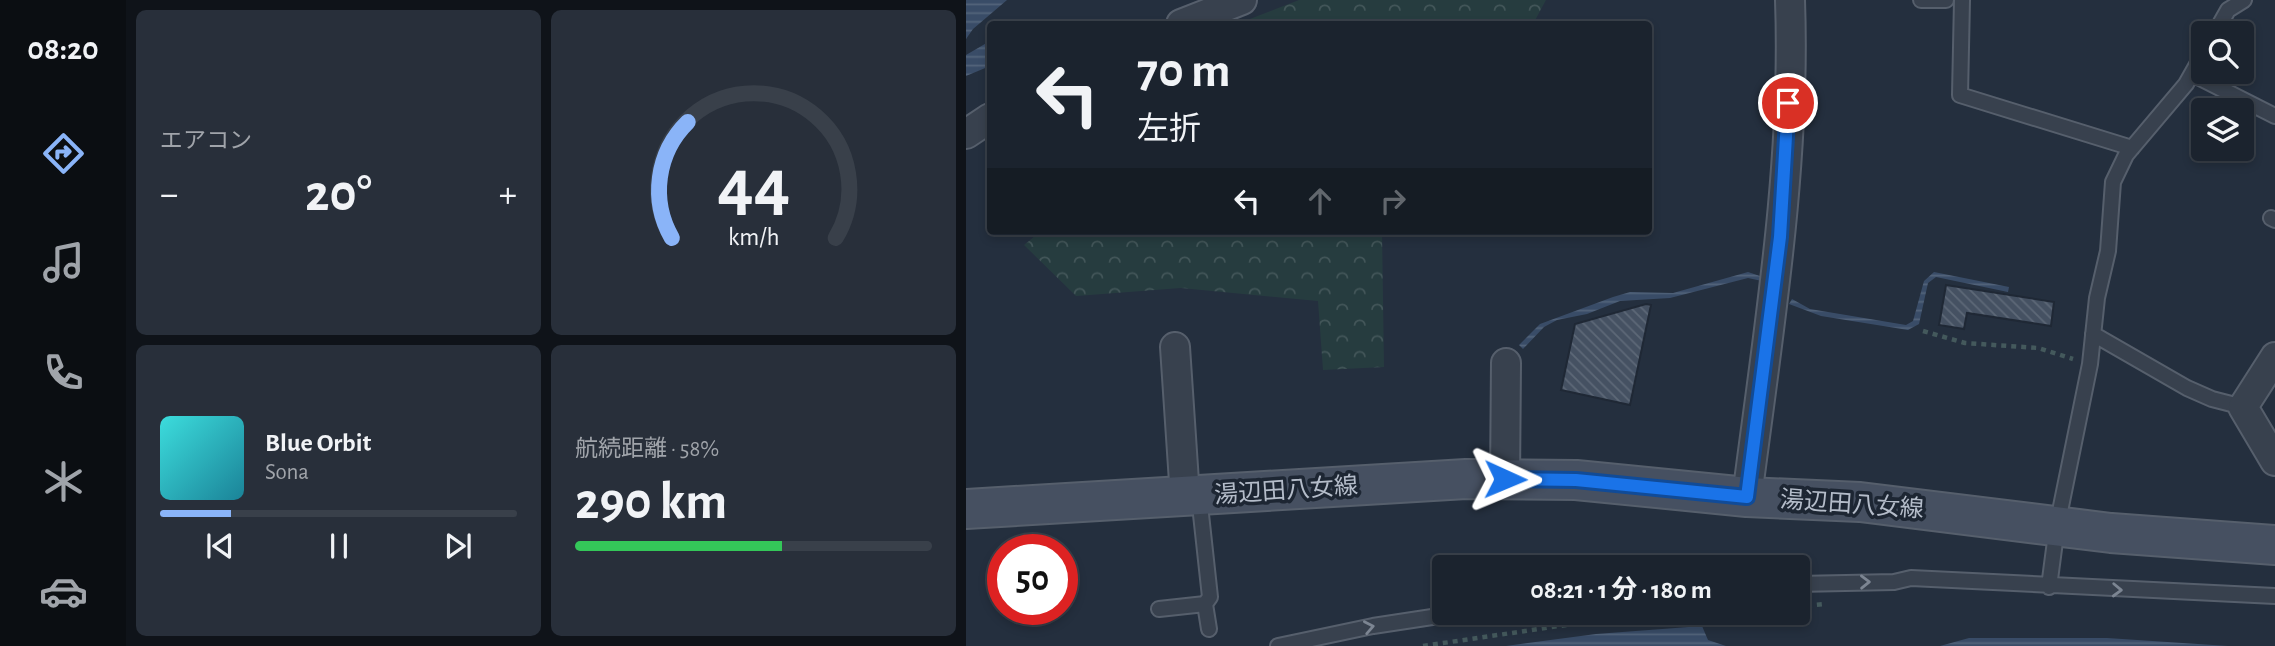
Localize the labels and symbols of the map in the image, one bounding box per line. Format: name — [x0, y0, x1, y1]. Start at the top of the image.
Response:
pin — [1758, 73, 1818, 133]
position arrow — [1468, 442, 1542, 516]
street label: 湯辺田八女線 — [1213, 472, 1359, 508]
street label: 湯辺田八女線 — [1779, 486, 1925, 522]
speed limit sign: 50 — [987, 534, 1078, 625]
one-way arrow — [1861, 574, 1871, 590]
one-way arrow — [2112, 582, 2123, 597]
one-way arrow — [1363, 621, 1375, 636]

